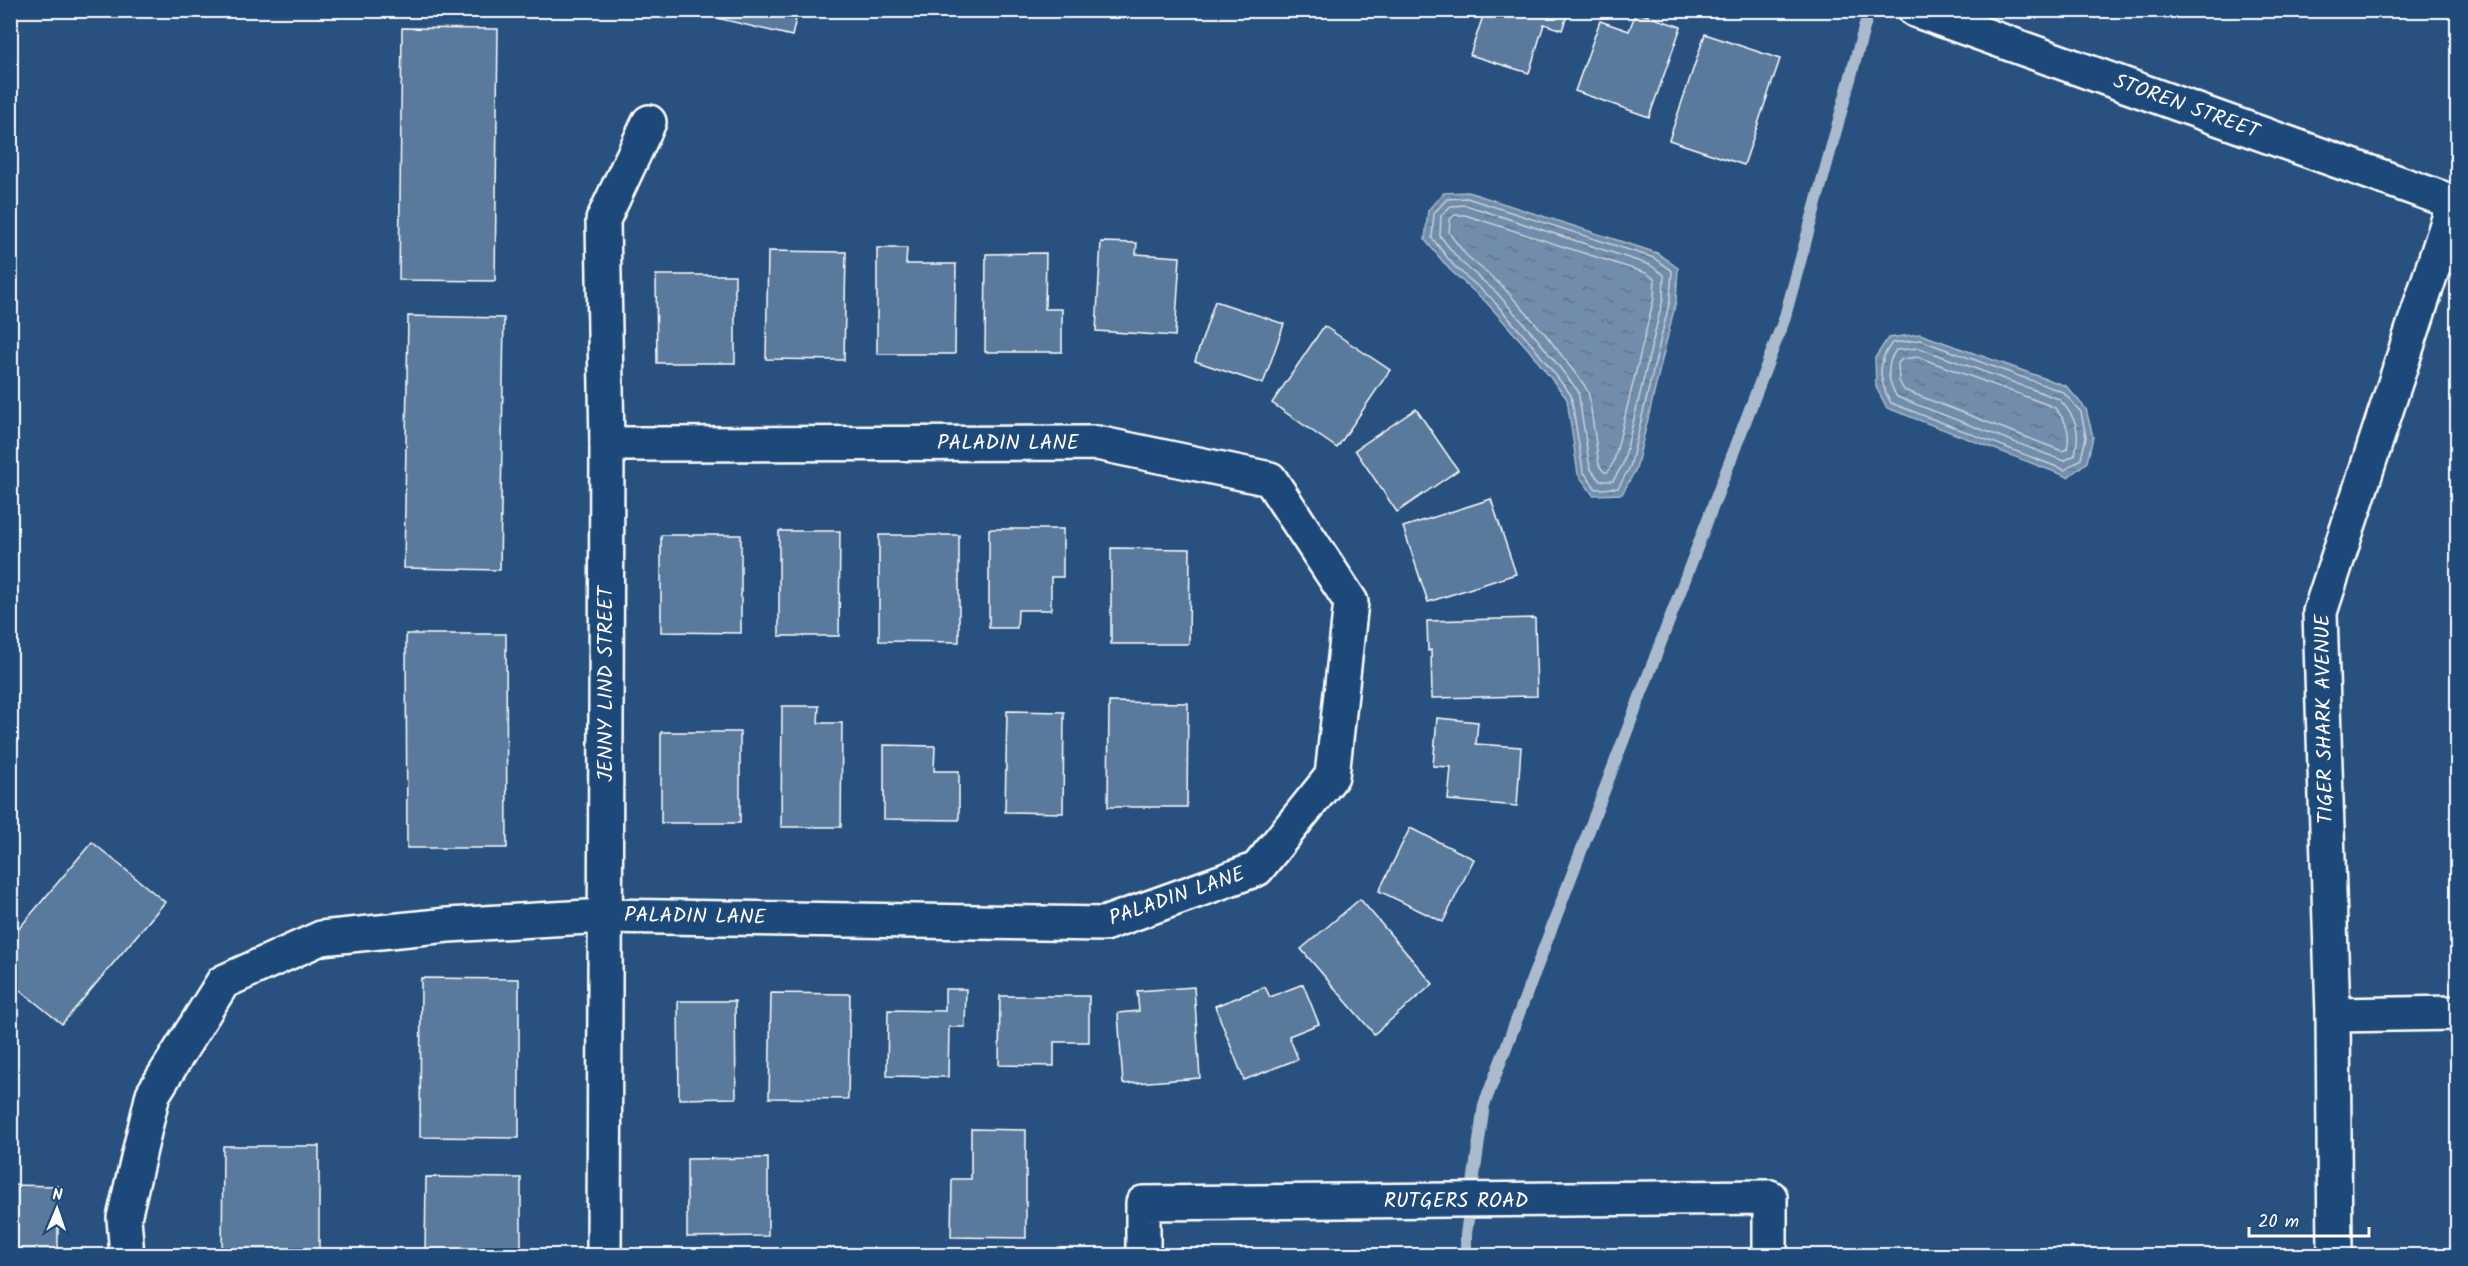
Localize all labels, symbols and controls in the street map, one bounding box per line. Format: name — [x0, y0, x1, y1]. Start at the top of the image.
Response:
street label: STOREN STREET — [2109, 65, 2265, 149]
street label: PALADIN LANE — [937, 427, 1080, 460]
street label: JENNY LIND STREET — [590, 584, 623, 782]
street label: TIGER SHARK AVENUE — [2307, 613, 2343, 824]
street label: PALADIN LANE — [1105, 858, 1250, 936]
street label: PALADIN LANE — [624, 899, 767, 935]
north arrow — [27, 1179, 87, 1239]
text: N — [52, 1183, 63, 1208]
street label: RUTGERS ROAD — [1384, 1185, 1528, 1218]
scale bar — [2249, 1200, 2369, 1238]
text: 20 m — [2258, 1208, 2299, 1237]

